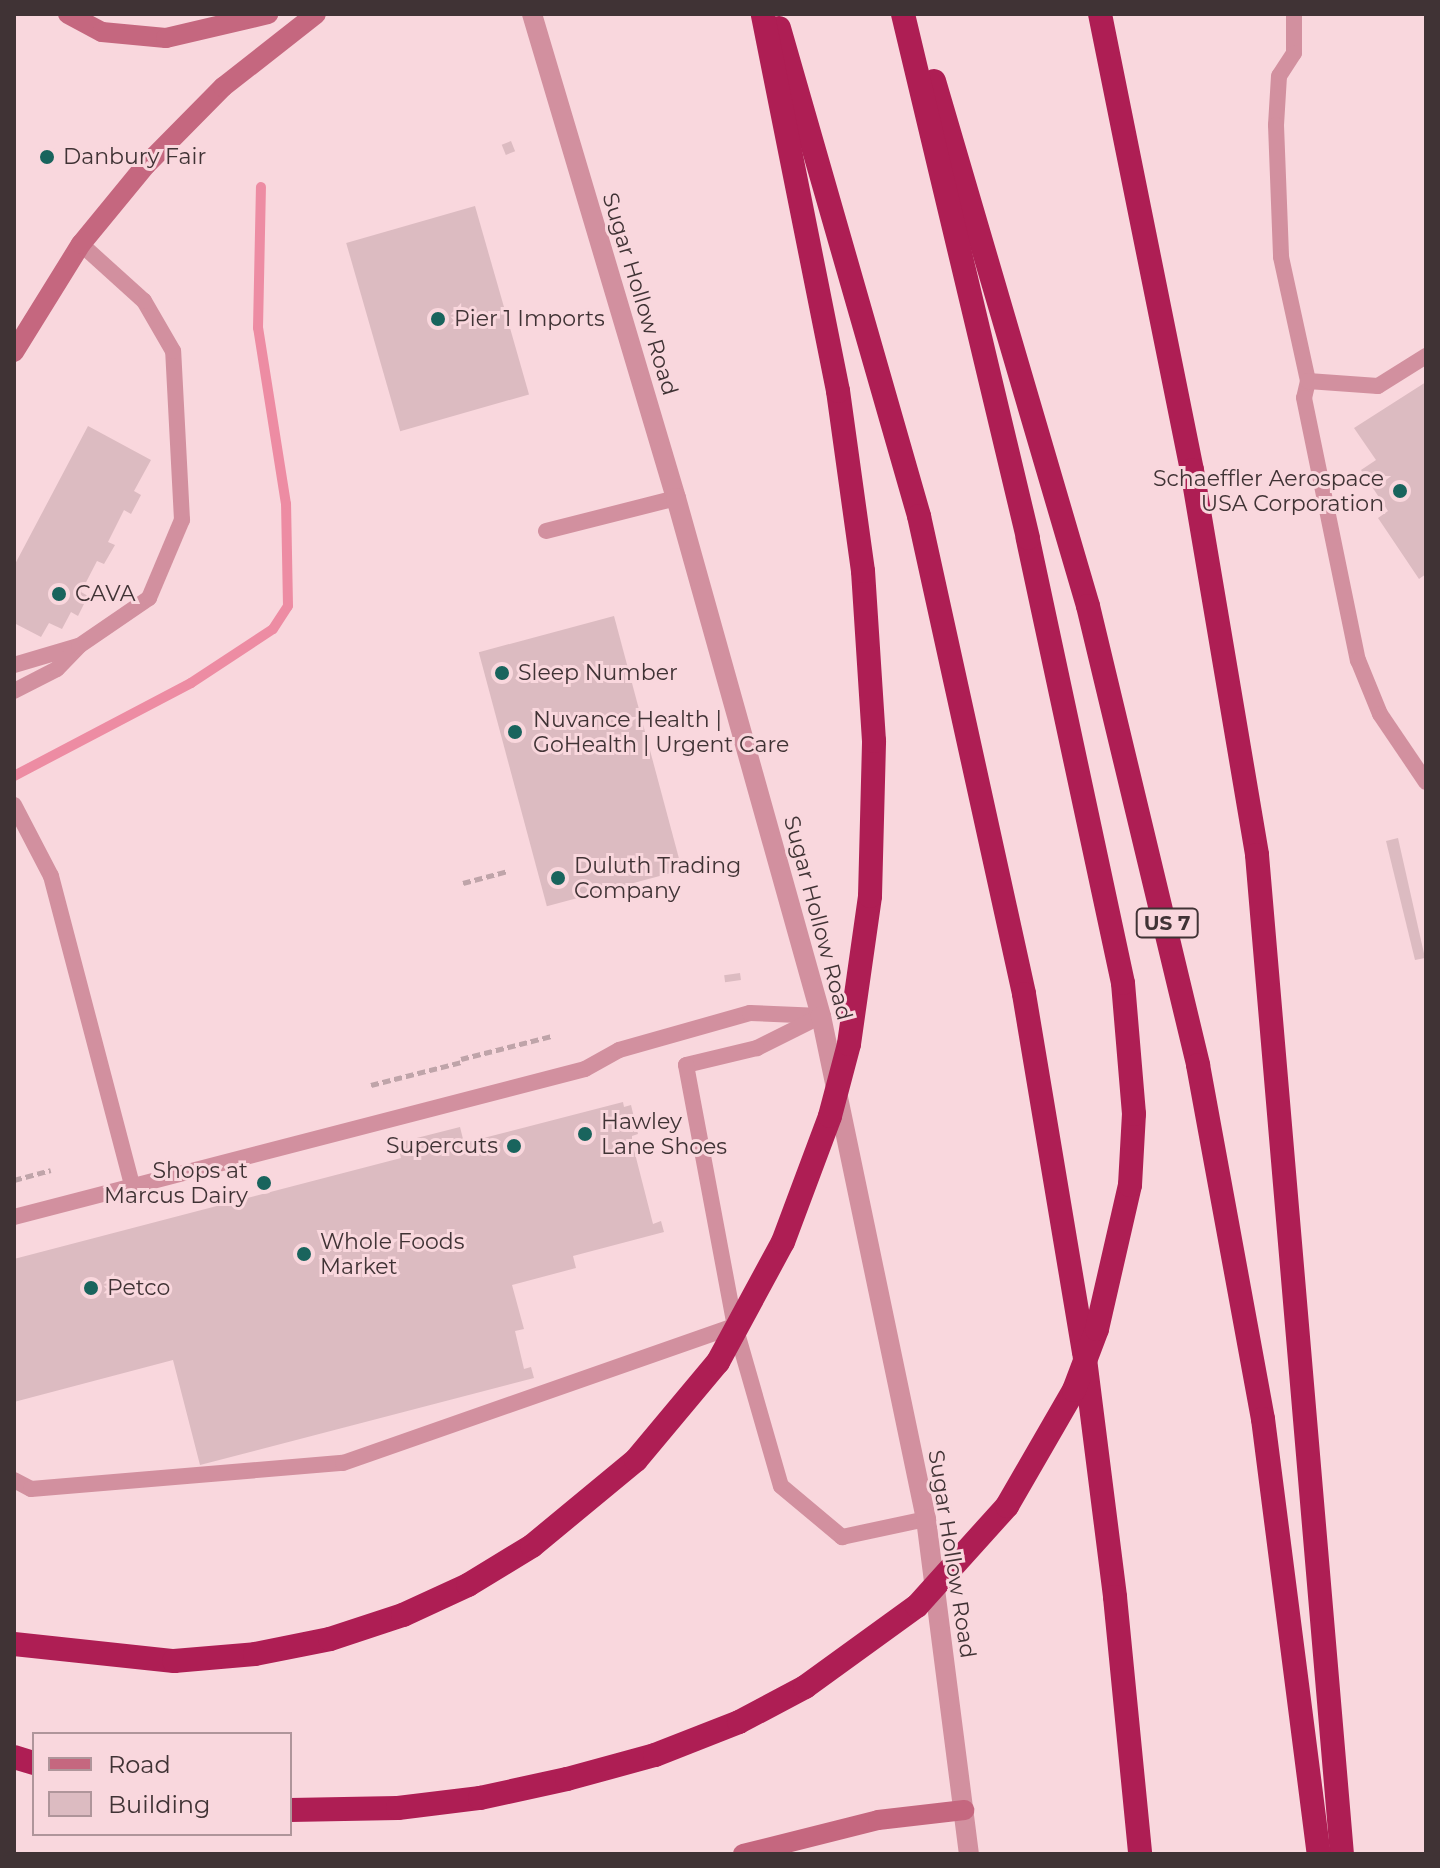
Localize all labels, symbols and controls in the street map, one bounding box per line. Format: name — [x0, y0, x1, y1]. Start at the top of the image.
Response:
place label: Danbury Fair — [63, 144, 206, 170]
marker: Danbury Fair — [38, 148, 56, 166]
street label: Sugar Hollow Road — [597, 189, 683, 399]
place label: Pier 1 Imports — [454, 306, 605, 332]
marker: Pier 1 Imports — [429, 310, 447, 328]
place label: Schaeffler Aerospace USA Corporation — [1153, 465, 1384, 516]
marker: Schaeffler Aerospace USA Corporation — [1391, 482, 1409, 500]
place label: CAVA — [75, 581, 136, 607]
marker: CAVA — [50, 585, 68, 603]
place label: Sleep Number — [518, 660, 678, 686]
marker: Sleep Number — [493, 664, 511, 682]
place label: Nuvance Health | GoHealth | Urgent Care — [533, 706, 789, 758]
marker: Nuvance Health | GoHealth | Urgent Care — [504, 721, 526, 743]
street label: Sugar Hollow Road — [778, 813, 858, 1023]
place label: Duluth Trading Company — [574, 852, 741, 904]
marker: Duluth Trading Company — [549, 869, 567, 887]
road number: US 7 — [1135, 907, 1199, 939]
place label: Hawley Lane Shoes — [601, 1108, 727, 1160]
marker: Hawley Lane Shoes — [576, 1125, 594, 1143]
place label: Supercuts — [386, 1133, 498, 1159]
marker: Supercuts — [505, 1137, 523, 1155]
place label: Shops at Marcus Dairy — [104, 1157, 248, 1208]
marker: Shops at Marcus Dairy — [255, 1174, 273, 1192]
place label: Whole Foods Market — [320, 1228, 464, 1280]
marker: Whole Foods Market — [295, 1245, 313, 1263]
place label: Petco — [107, 1275, 170, 1301]
marker: Petco — [82, 1279, 100, 1297]
street label: Sugar Hollow Road — [922, 1448, 982, 1660]
legend — [32, 1732, 292, 1836]
text: Road — [108, 1750, 171, 1779]
text: Building — [108, 1790, 211, 1819]

